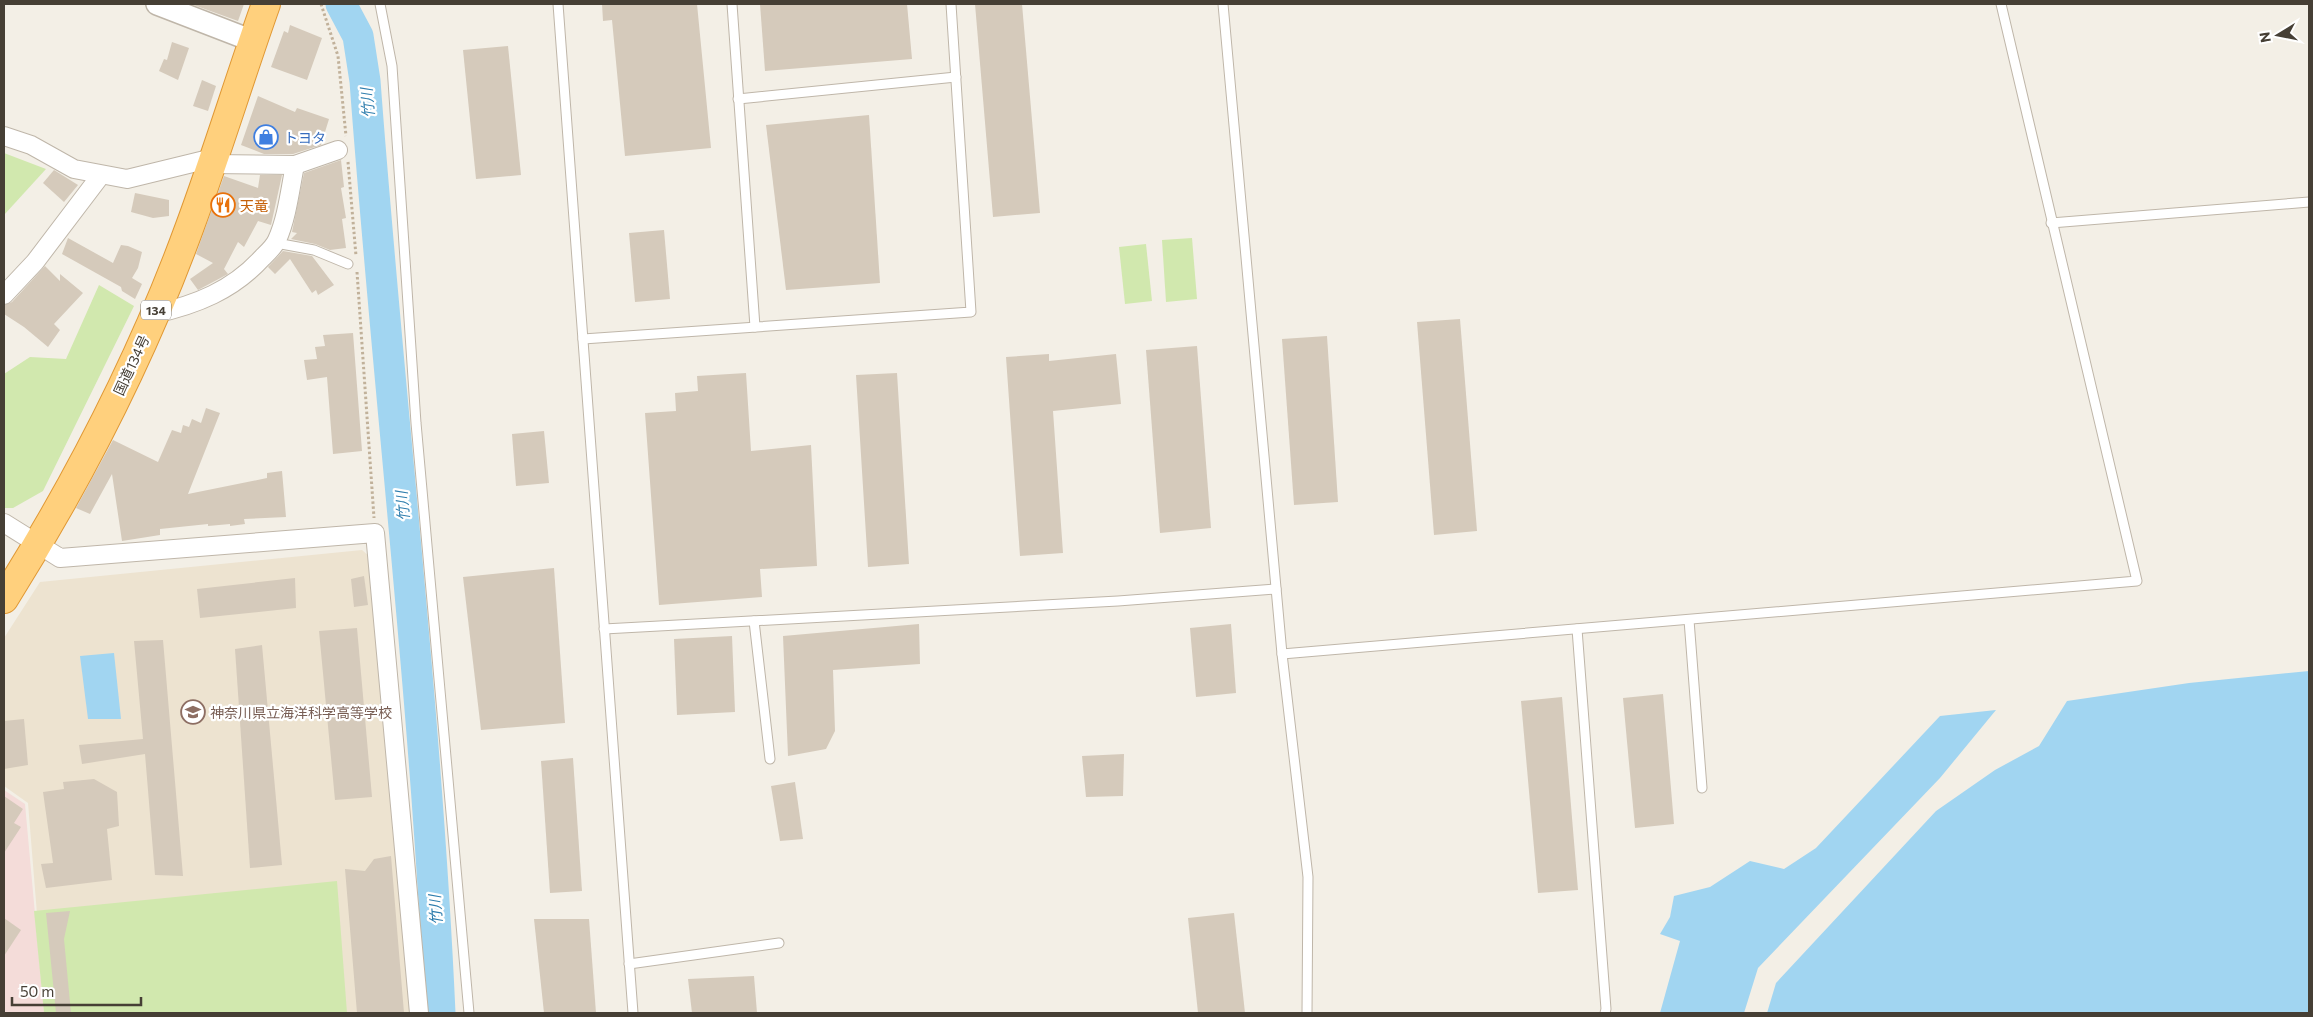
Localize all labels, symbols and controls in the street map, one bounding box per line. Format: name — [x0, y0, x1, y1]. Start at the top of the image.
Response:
north arrow — [2253, 10, 2303, 60]
text: N — [2255, 31, 2274, 44]
water label: 竹川 — [357, 85, 377, 119]
shop icon: トヨタ — [253, 124, 279, 150]
place label: トヨタ — [284, 129, 326, 146]
restaurant icon: 天竜 — [210, 192, 236, 218]
place label: 天竜 — [240, 197, 268, 214]
road number: 134 — [141, 300, 171, 320]
street label: 国道134号 — [110, 332, 152, 398]
water label: 竹川 — [392, 488, 412, 522]
school or university icon: 神奈川県立海洋科学高等学校 — [180, 699, 206, 725]
place label: 神奈川県立海洋科学高等学校 — [210, 704, 392, 721]
water label: 竹川 — [425, 892, 445, 926]
scale bar — [12, 974, 141, 1006]
text: 50 m — [20, 982, 54, 1000]

